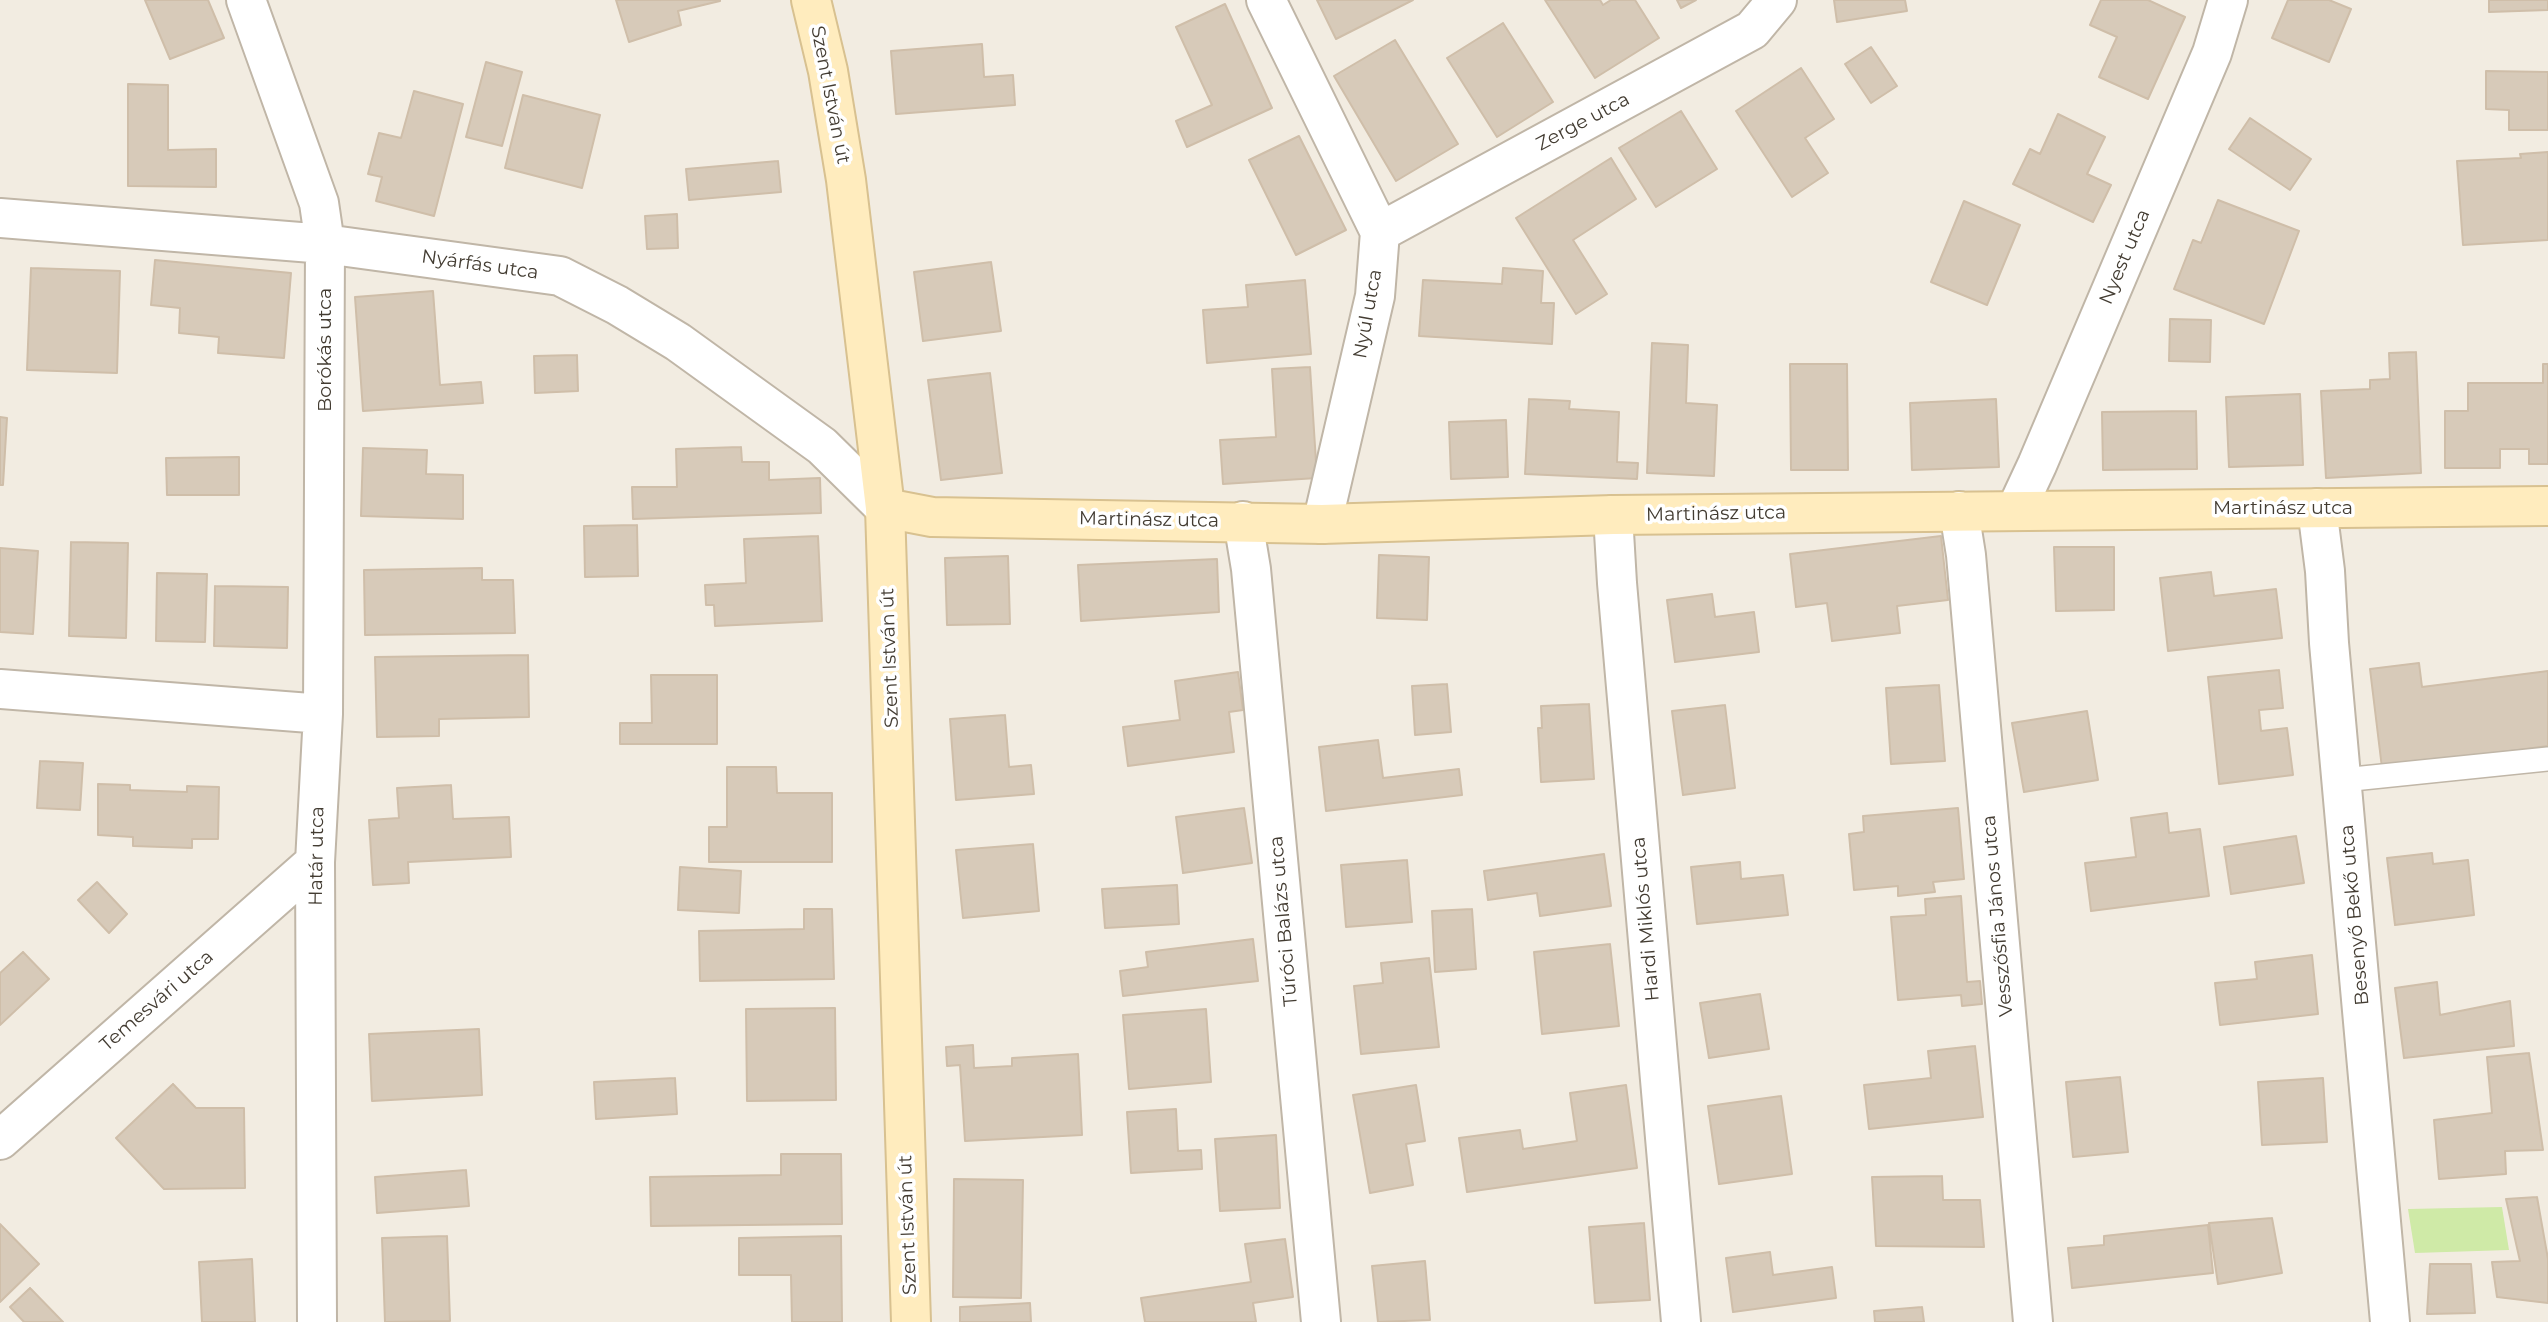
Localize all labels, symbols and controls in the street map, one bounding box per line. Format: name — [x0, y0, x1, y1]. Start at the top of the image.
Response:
street label: Szent István út — [805, 24, 855, 166]
street label: Zerge utca — [1532, 88, 1634, 156]
street label: Nyest utca — [2095, 206, 2155, 308]
street label: Nyárfás utca — [420, 246, 540, 284]
street label: Nyúl utca — [1349, 267, 1387, 361]
street label: Borókás utca — [314, 288, 336, 412]
street label: Martinász utca — [2213, 497, 2353, 519]
street label: Martinász utca — [1646, 501, 1786, 527]
street label: Martinász utca — [1079, 507, 1219, 533]
street label: Szent István út — [876, 588, 904, 728]
street label: Határ utca — [305, 806, 329, 906]
street label: Vesszősfia János utca — [1978, 814, 2018, 1018]
street label: Besenyő Bekő utca — [2336, 824, 2374, 1006]
street label: Túróci Balázs utca — [1265, 835, 1303, 1007]
street label: Hardi Miklós utca — [1627, 836, 1665, 1002]
street label: Temesvári utca — [96, 946, 218, 1056]
street label: Szent István út — [894, 1155, 922, 1295]

